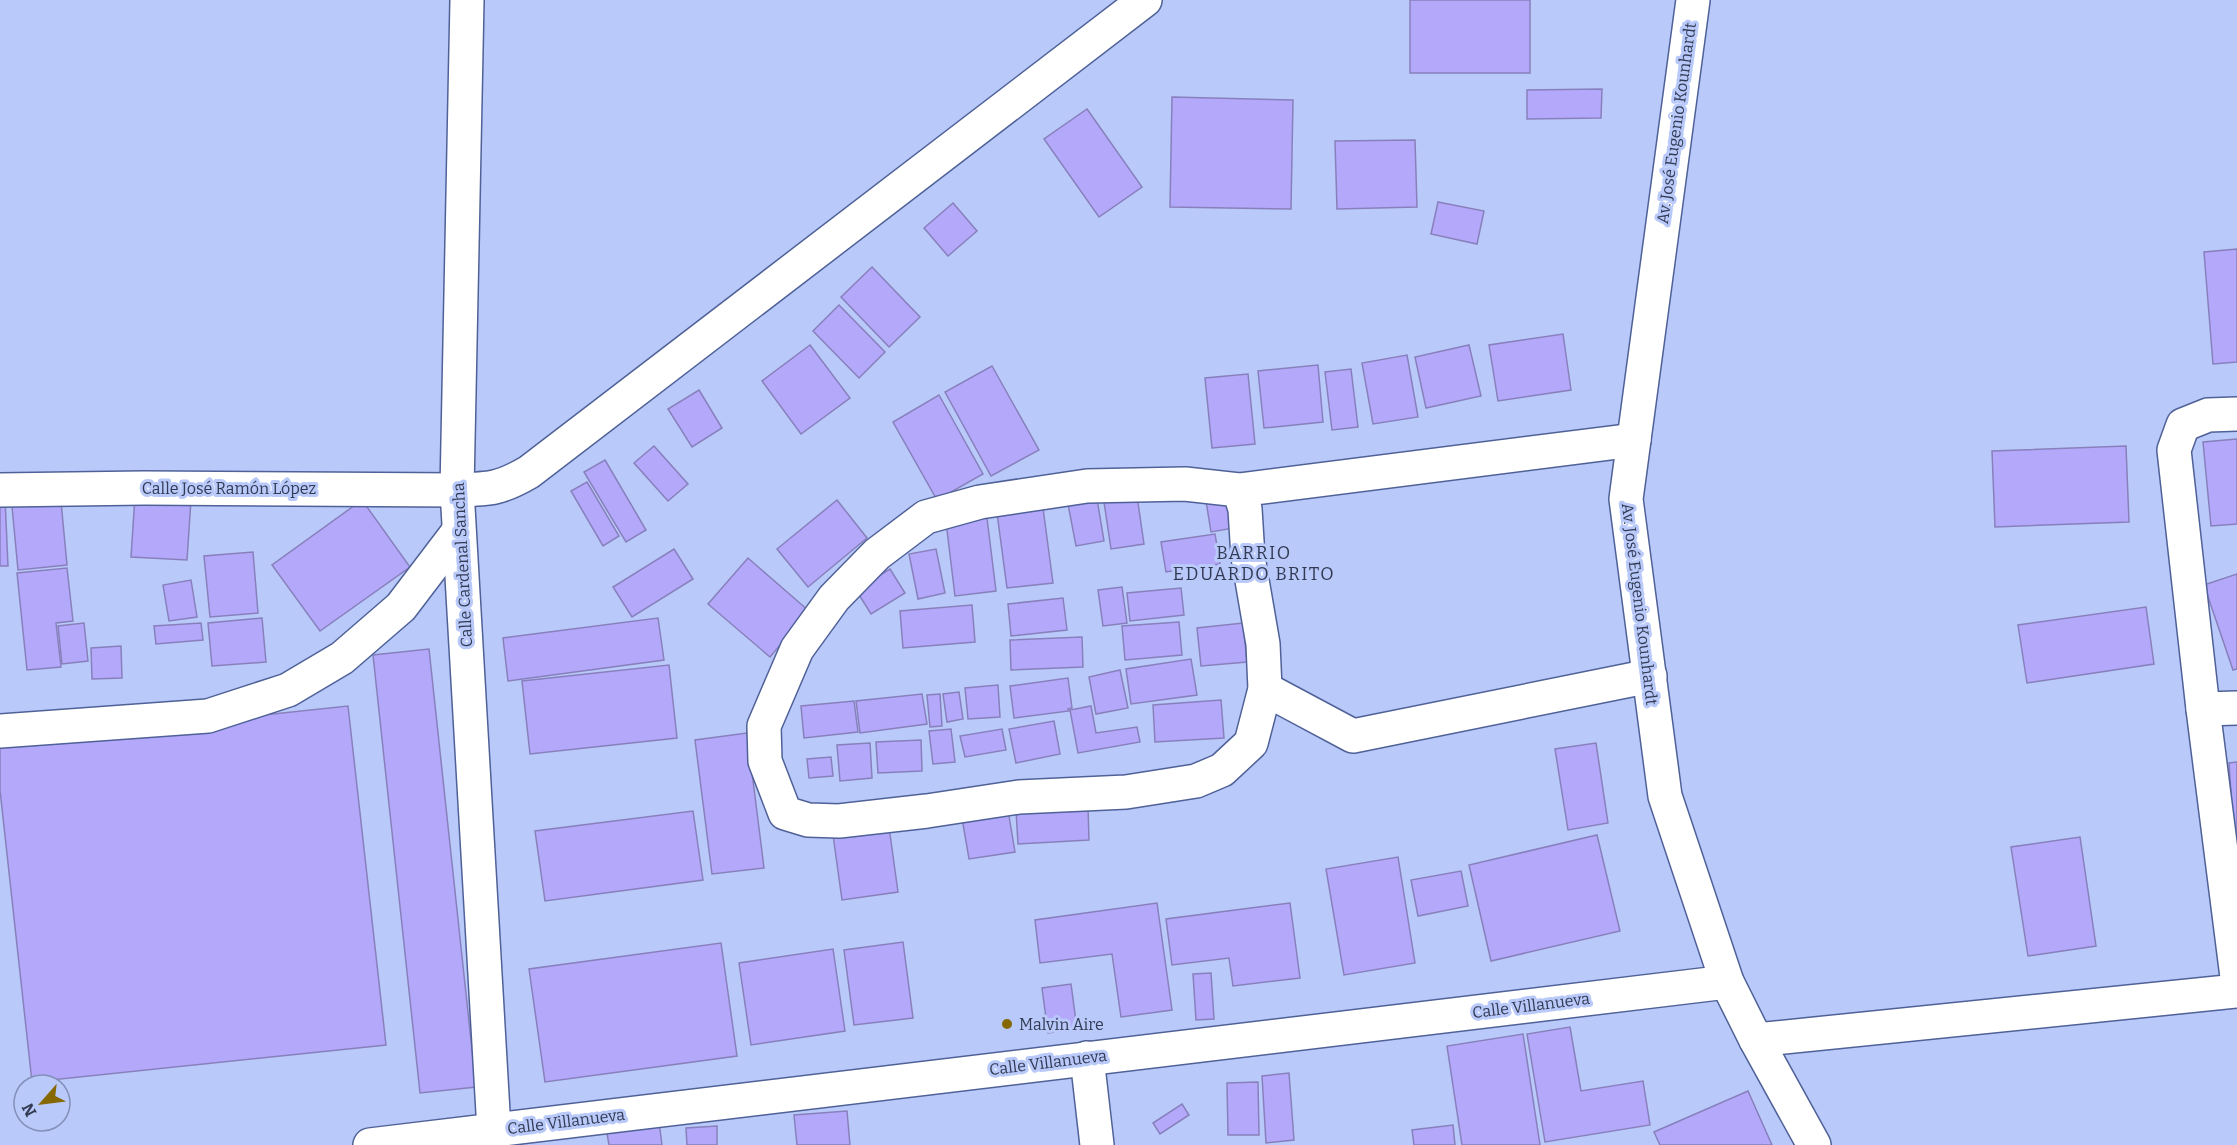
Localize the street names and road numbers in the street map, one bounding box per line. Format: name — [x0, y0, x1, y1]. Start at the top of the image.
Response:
street label: Av. José Eugenio Kounhardt — [1653, 21, 1700, 225]
street label: Calle José Ramón López — [142, 479, 317, 498]
street label: Calle Cardenal Sancha — [449, 482, 476, 648]
street label: Av. José Eugenio Kounhardt — [1618, 502, 1661, 706]
street label: Calle Villanueva — [1471, 989, 1591, 1022]
street label: Calle Villanueva — [988, 1046, 1108, 1079]
street label: Calle Villanueva — [506, 1105, 626, 1138]

